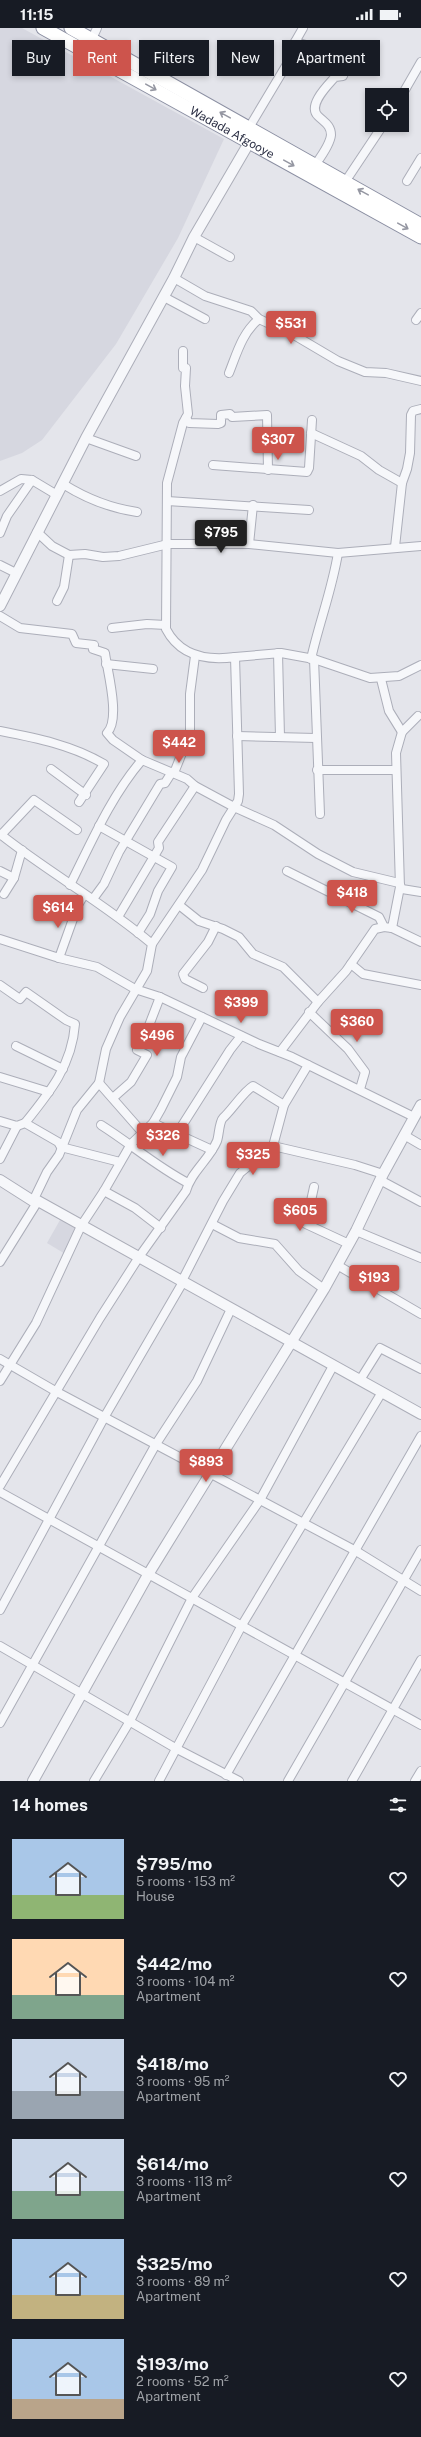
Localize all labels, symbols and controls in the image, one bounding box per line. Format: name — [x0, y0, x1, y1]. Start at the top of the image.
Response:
text: 11:15 — [20, 6, 53, 23]
chip: Buy — [12, 40, 65, 76]
chip: Rent — [73, 40, 131, 76]
chip: Filters — [139, 40, 209, 76]
chip: New — [217, 40, 274, 76]
chip: Apartment — [282, 40, 380, 76]
one-way arrow — [145, 84, 157, 91]
map controls — [365, 88, 409, 132]
button: locate — [365, 88, 409, 132]
street label: Wadada Afgooye — [187, 104, 277, 162]
one-way arrow — [219, 110, 231, 118]
one-way arrow — [283, 160, 295, 168]
one-way arrow — [357, 187, 369, 195]
one-way arrow — [397, 223, 409, 231]
pin: $531 — [267, 311, 315, 345]
text: $531 — [275, 316, 307, 331]
pin: $307 — [254, 427, 302, 461]
text: $307 — [261, 432, 295, 447]
pin: $795 — [197, 520, 245, 554]
text: $795 — [204, 525, 238, 540]
pin: $442 — [155, 730, 203, 764]
text: $442 — [162, 735, 196, 750]
pin: $418 — [328, 880, 376, 914]
text: $418 — [336, 885, 368, 900]
pin: $614 — [34, 895, 82, 929]
text: $614 — [42, 900, 74, 915]
pin: $399 — [217, 990, 265, 1024]
text: $399 — [224, 995, 258, 1010]
pin: $360 — [333, 1009, 381, 1043]
text: $360 — [340, 1014, 374, 1029]
pin: $496 — [133, 1023, 181, 1057]
text: $496 — [140, 1028, 174, 1043]
pin: $326 — [139, 1123, 187, 1157]
text: $326 — [146, 1128, 180, 1143]
pin: $325 — [229, 1142, 277, 1176]
text: $325 — [236, 1147, 270, 1162]
pin: $605 — [276, 1198, 324, 1232]
text: $605 — [283, 1203, 317, 1218]
pin: $193 — [350, 1265, 398, 1299]
text: $193 — [358, 1270, 390, 1285]
pin: $893 — [182, 1449, 230, 1483]
text: $893 — [189, 1454, 223, 1469]
icon: filters — [387, 1794, 409, 1816]
text: 14 homes — [12, 1795, 88, 1815]
text: $795/mo — [136, 1854, 212, 1874]
icon: home — [44, 1855, 92, 1903]
icon: heart — [387, 1868, 409, 1890]
text: 5 rooms · 153 m² — [136, 1874, 235, 1889]
text: House — [136, 1889, 175, 1904]
text: $442/mo — [136, 1954, 212, 1974]
icon: home — [44, 1955, 92, 2003]
icon: heart — [387, 1968, 409, 1990]
text: 3 rooms · 104 m² — [136, 1974, 235, 1989]
text: Apartment — [136, 1989, 201, 2004]
text: $418/mo — [136, 2054, 209, 2074]
icon: home — [44, 2055, 92, 2103]
icon: heart — [387, 2068, 409, 2090]
text: 3 rooms · 95 m² — [136, 2074, 230, 2089]
text: Apartment — [136, 2089, 201, 2104]
text: $614/mo — [136, 2154, 209, 2174]
icon: home — [44, 2155, 92, 2203]
icon: heart — [387, 2168, 409, 2190]
text: 3 rooms · 113 m² — [136, 2174, 232, 2189]
text: Apartment — [136, 2189, 201, 2204]
text: $325/mo — [136, 2254, 213, 2274]
icon: home — [44, 2255, 92, 2303]
icon: heart — [387, 2268, 409, 2290]
text: 3 rooms · 89 m² — [136, 2274, 230, 2289]
text: Apartment — [136, 2289, 201, 2304]
text: $193/mo — [136, 2354, 209, 2374]
icon: home — [44, 2355, 92, 2403]
icon: heart — [387, 2368, 409, 2390]
text: 2 rooms · 52 m² — [136, 2374, 229, 2389]
text: Apartment — [136, 2389, 201, 2404]

